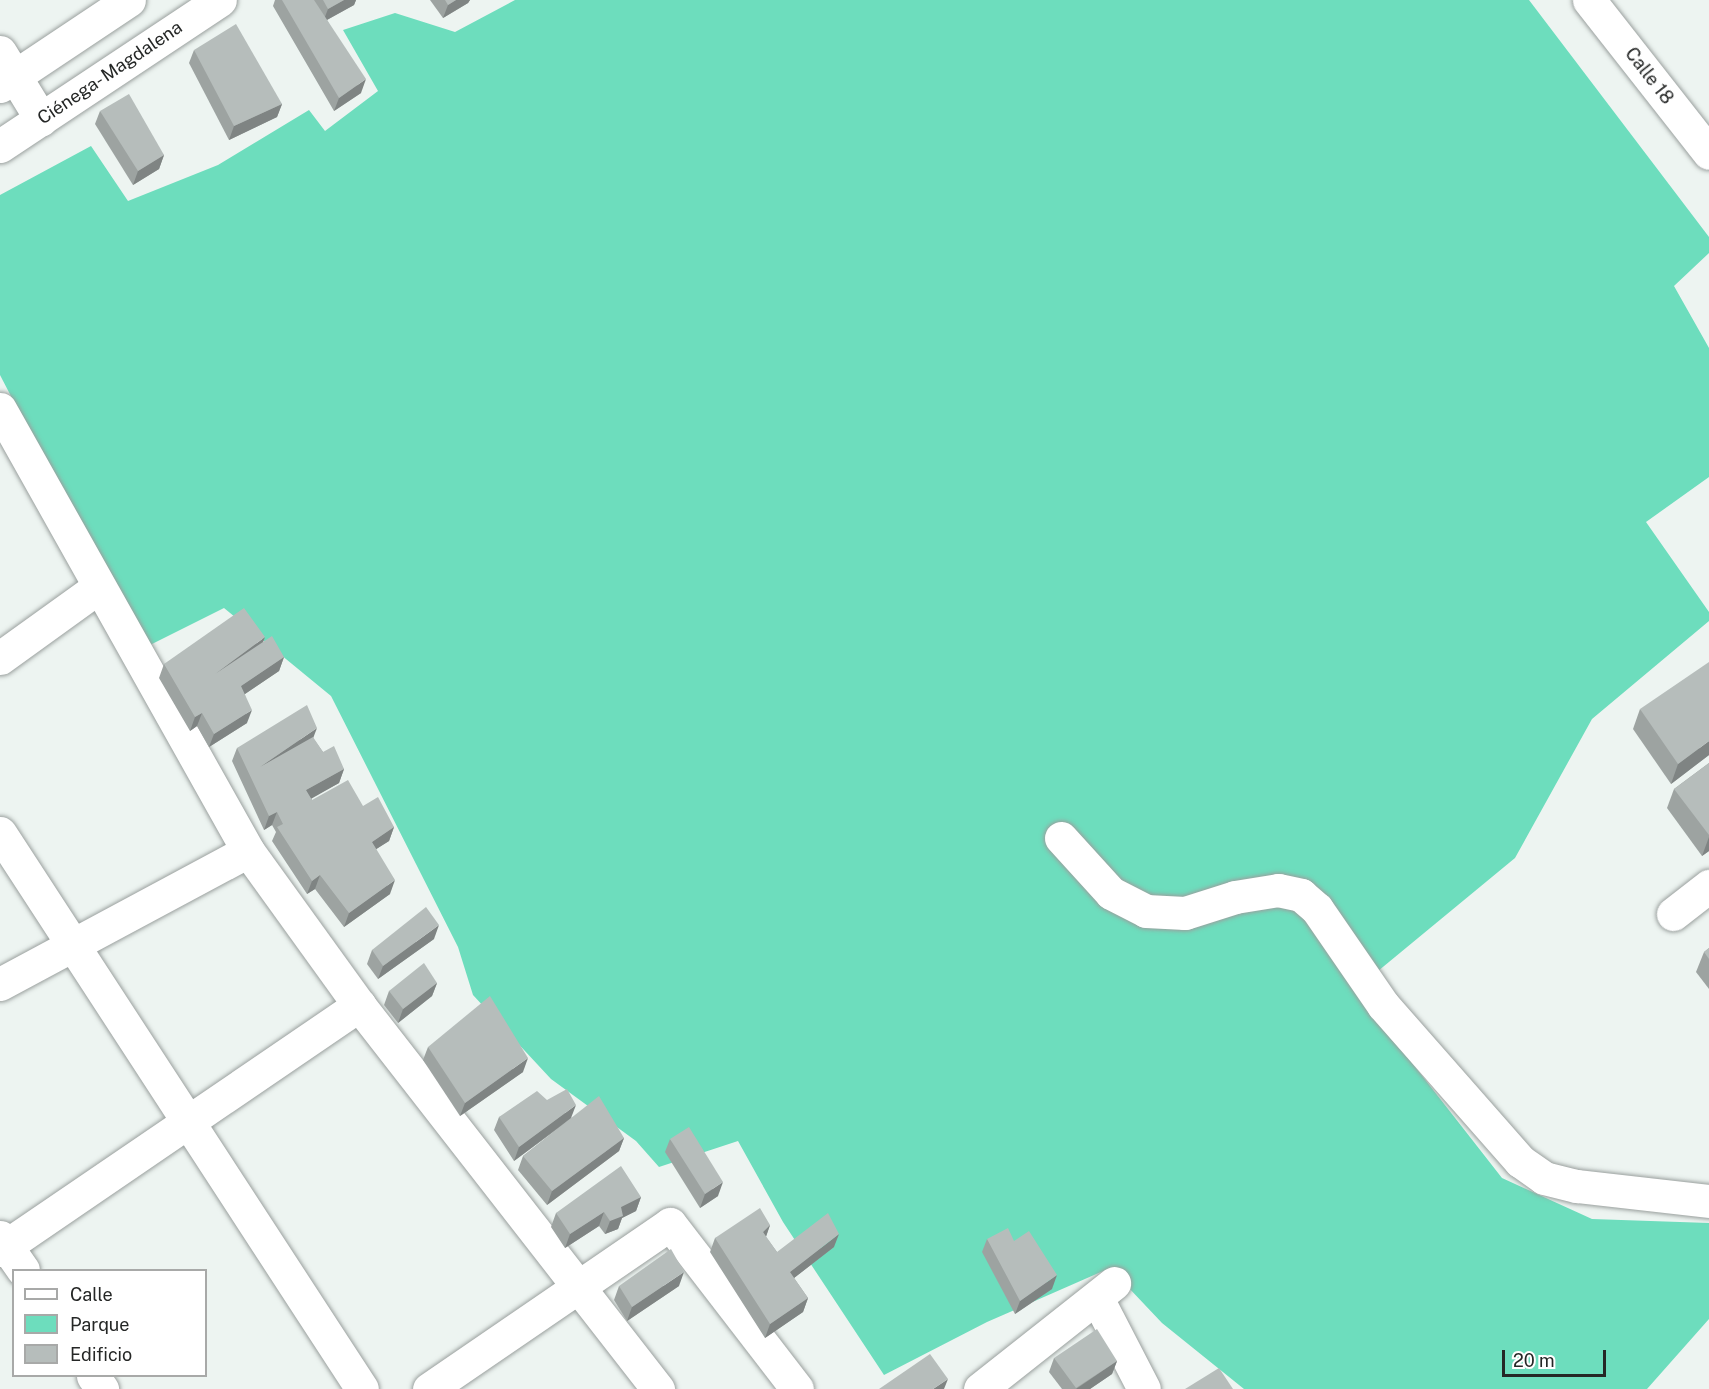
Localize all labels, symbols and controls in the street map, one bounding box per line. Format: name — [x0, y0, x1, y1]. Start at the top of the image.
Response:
street label: Ciénega- Magdalena — [32, 16, 188, 130]
street label: Calle 18 — [1620, 43, 1678, 109]
legend — [12, 1269, 207, 1377]
text: Calle — [70, 1284, 113, 1305]
text: Parque — [70, 1314, 130, 1335]
scale bar — [1505, 1338, 1608, 1376]
text: Edificio — [70, 1344, 132, 1365]
text: 20 m — [1513, 1350, 1555, 1371]

